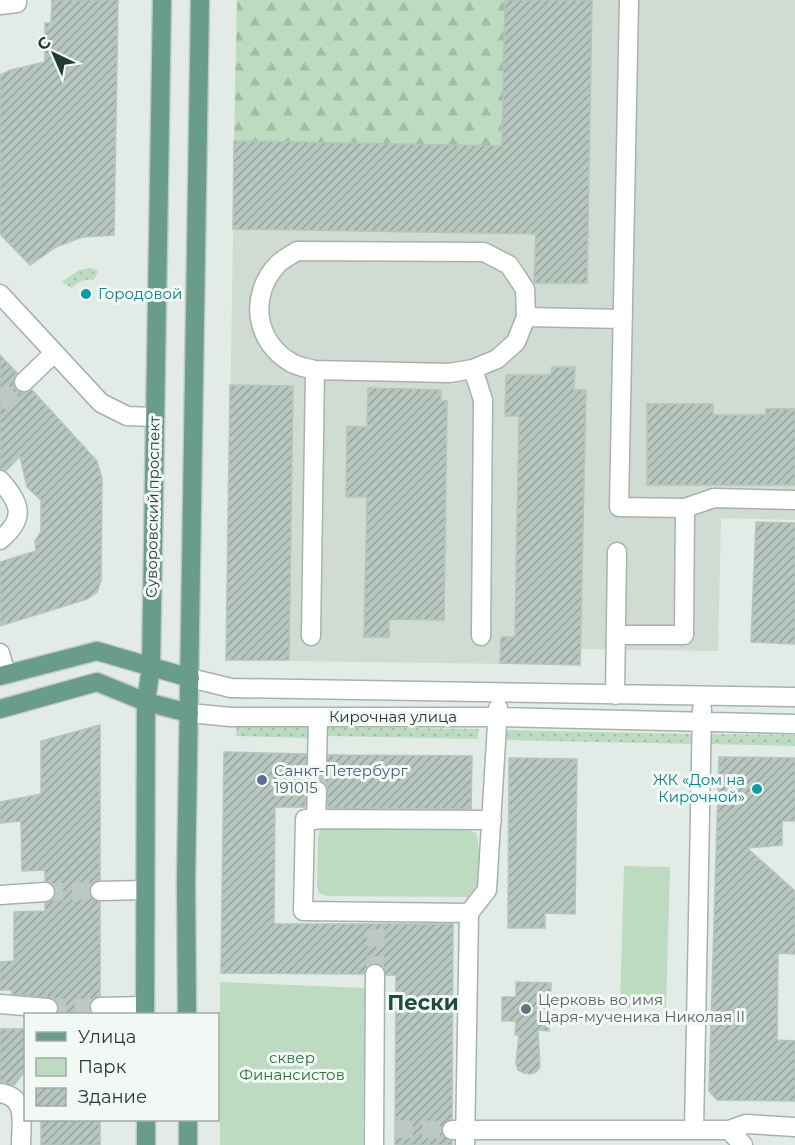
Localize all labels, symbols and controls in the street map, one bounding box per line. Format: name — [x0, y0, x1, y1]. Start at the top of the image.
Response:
north arrow — [24, 24, 84, 84]
text: С — [33, 32, 55, 54]
place label: Городовой — [98, 284, 182, 303]
marker: Городовой — [79, 287, 93, 301]
street label: Суворовский проспект — [141, 415, 164, 598]
street label: Кирочная улица — [329, 707, 457, 726]
place label: Санкт-Петербург 191015 — [274, 761, 408, 797]
place label: ЖК «Дом на Кирочной» — [653, 770, 745, 806]
marker: Санкт-Петербург 191015 — [255, 773, 269, 787]
marker: ЖК «Дом на Кирочной» — [750, 782, 764, 796]
district label: Пески — [387, 990, 459, 1015]
place label: Церковь во имя Царя-мученика Николая II — [538, 990, 745, 1026]
marker: Церковь во имя Царя-мученика Николая II — [519, 1002, 533, 1016]
legend — [24, 1013, 219, 1121]
text: Улица — [78, 1026, 136, 1048]
park label: сквер Финансистов — [239, 1048, 345, 1084]
text: Парк — [78, 1056, 127, 1078]
text: Здание — [78, 1086, 147, 1108]

